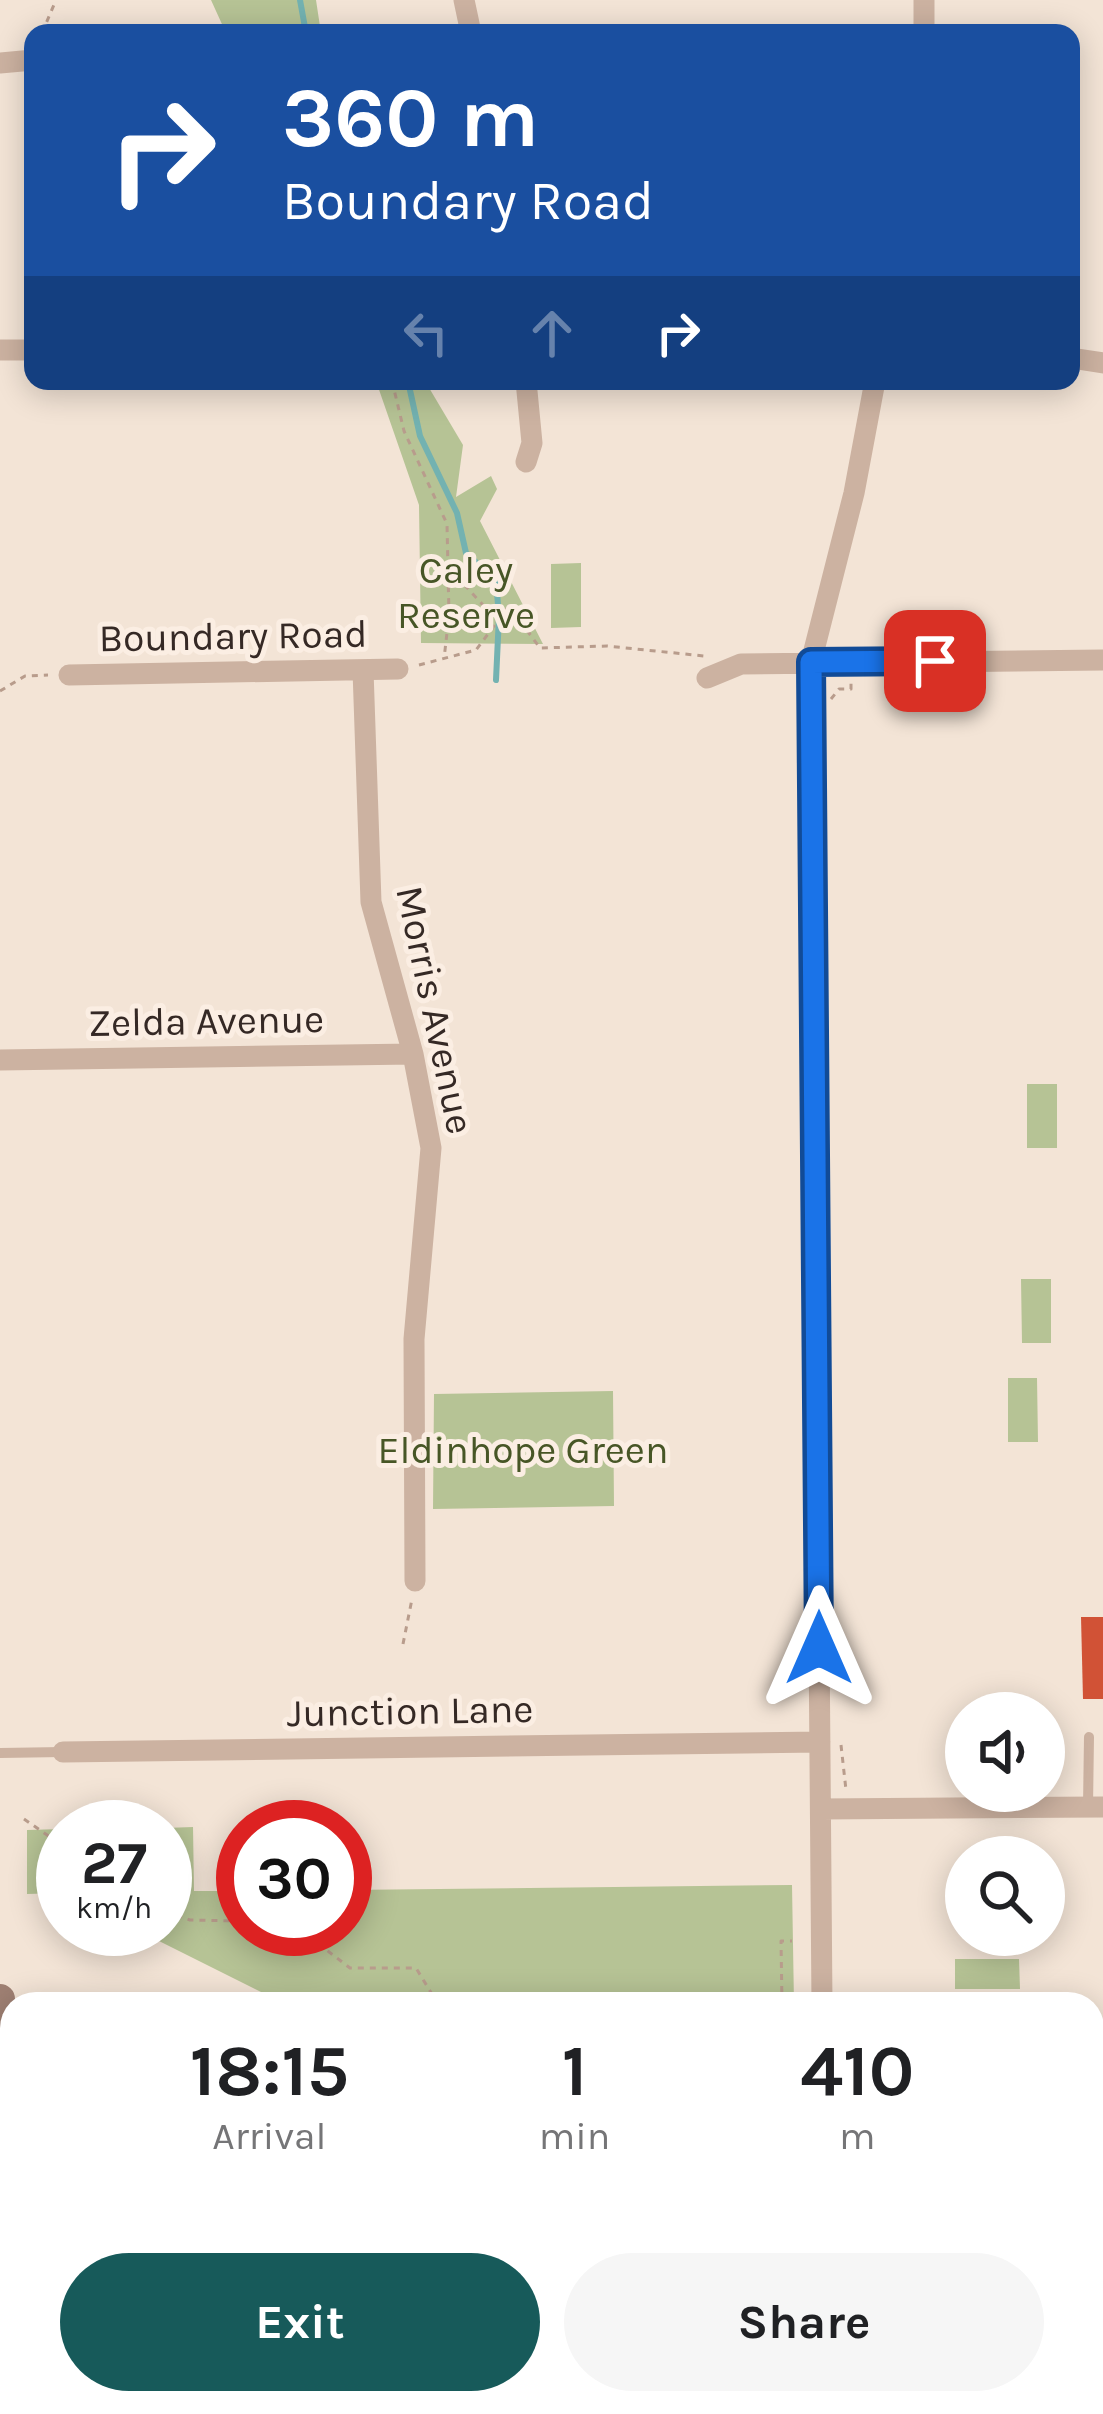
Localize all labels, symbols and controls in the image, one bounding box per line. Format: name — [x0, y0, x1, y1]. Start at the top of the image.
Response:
text: 360 m — [282, 69, 539, 167]
icon: right — [84, 72, 240, 228]
text: Boundary Road — [282, 169, 654, 233]
icon: left — [393, 300, 459, 366]
icon: ahead — [519, 300, 585, 366]
icon: right — [645, 300, 711, 366]
park label: Caley Reserve — [397, 547, 535, 638]
pin — [884, 610, 986, 712]
street label: Boundary Road — [98, 611, 368, 661]
icon: arrive — [902, 628, 968, 694]
street label: Morris Avenue — [386, 882, 484, 1138]
street label: Zelda Avenue — [88, 996, 324, 1046]
park label: Eldinhope Green — [378, 1427, 668, 1473]
position arrow — [756, 1585, 882, 1711]
street label: Junction Lane — [286, 1686, 534, 1736]
map controls — [945, 1692, 1065, 1956]
button: sound — [945, 1692, 1065, 1812]
speed limit sign: 30 — [216, 1800, 372, 1956]
text: 27 — [81, 1828, 147, 1898]
button: search — [945, 1836, 1065, 1956]
text: km/h — [76, 1890, 152, 1926]
text: 18:15 — [190, 2029, 349, 2113]
text: 1 — [562, 2029, 587, 2113]
text: 410 — [800, 2029, 914, 2113]
text: Arrival — [212, 2113, 326, 2159]
text: min — [539, 2113, 610, 2159]
text: m — [839, 2113, 875, 2159]
button: Exit — [60, 2253, 540, 2391]
button: Share — [564, 2253, 1044, 2391]

